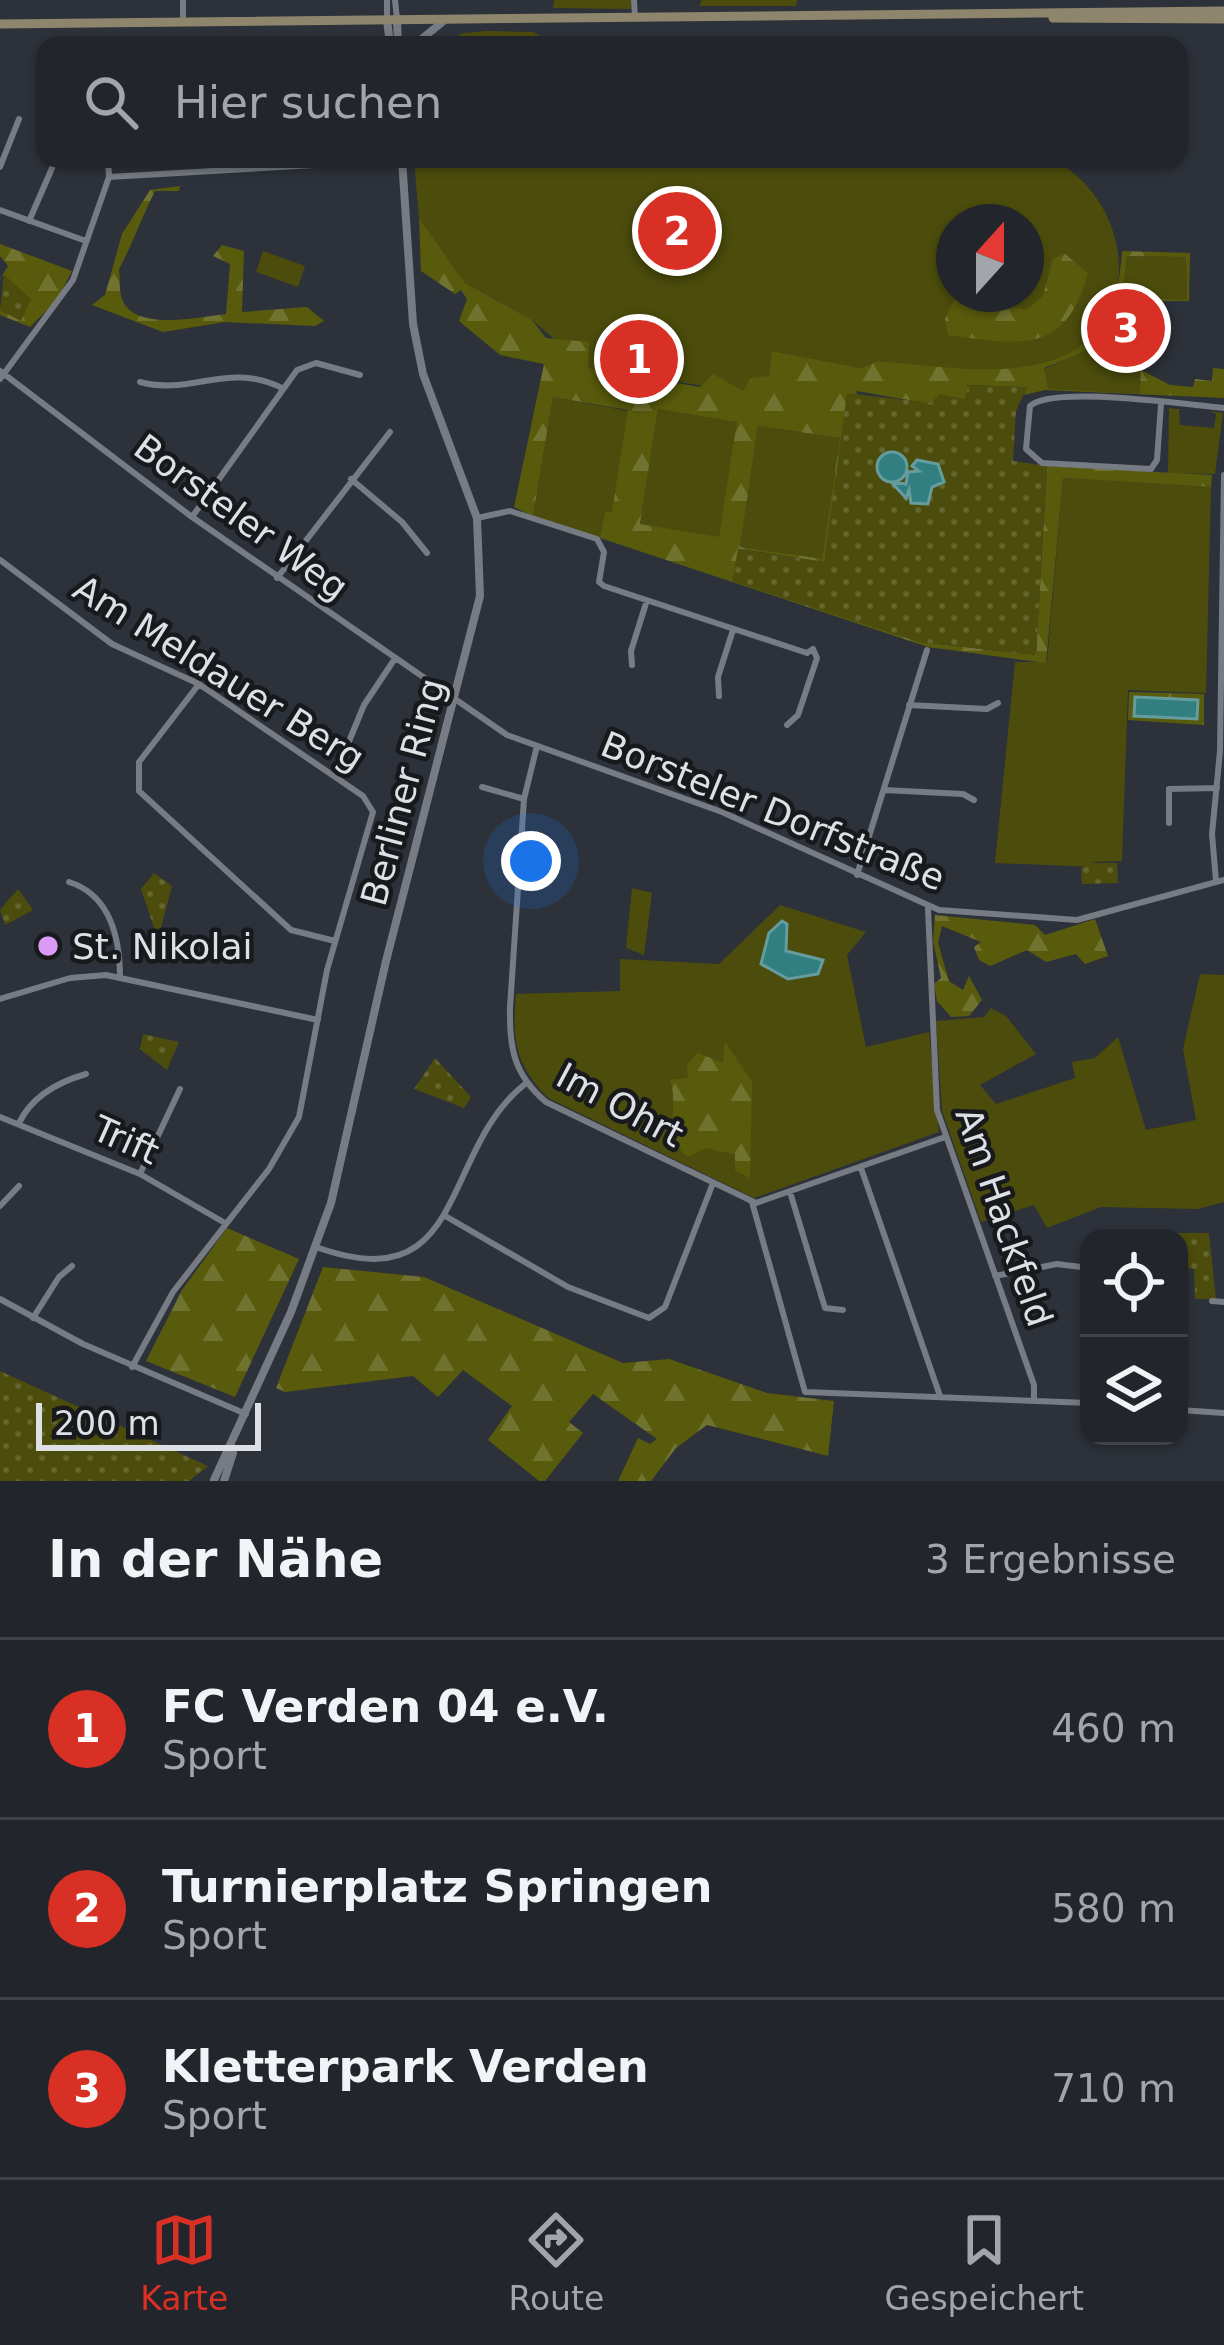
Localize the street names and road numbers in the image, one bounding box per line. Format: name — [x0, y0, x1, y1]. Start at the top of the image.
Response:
street label: Borsteler Weg — [126, 426, 356, 608]
street label: Am Meldauer Berg — [66, 567, 372, 779]
street label: Berliner Ring — [353, 674, 453, 910]
street label: Borsteler Dorfstraße — [595, 723, 951, 899]
street label: Im Ohrt — [550, 1055, 690, 1155]
street label: Am Hackfeld — [947, 1102, 1061, 1332]
street label: Trift — [86, 1107, 165, 1172]

